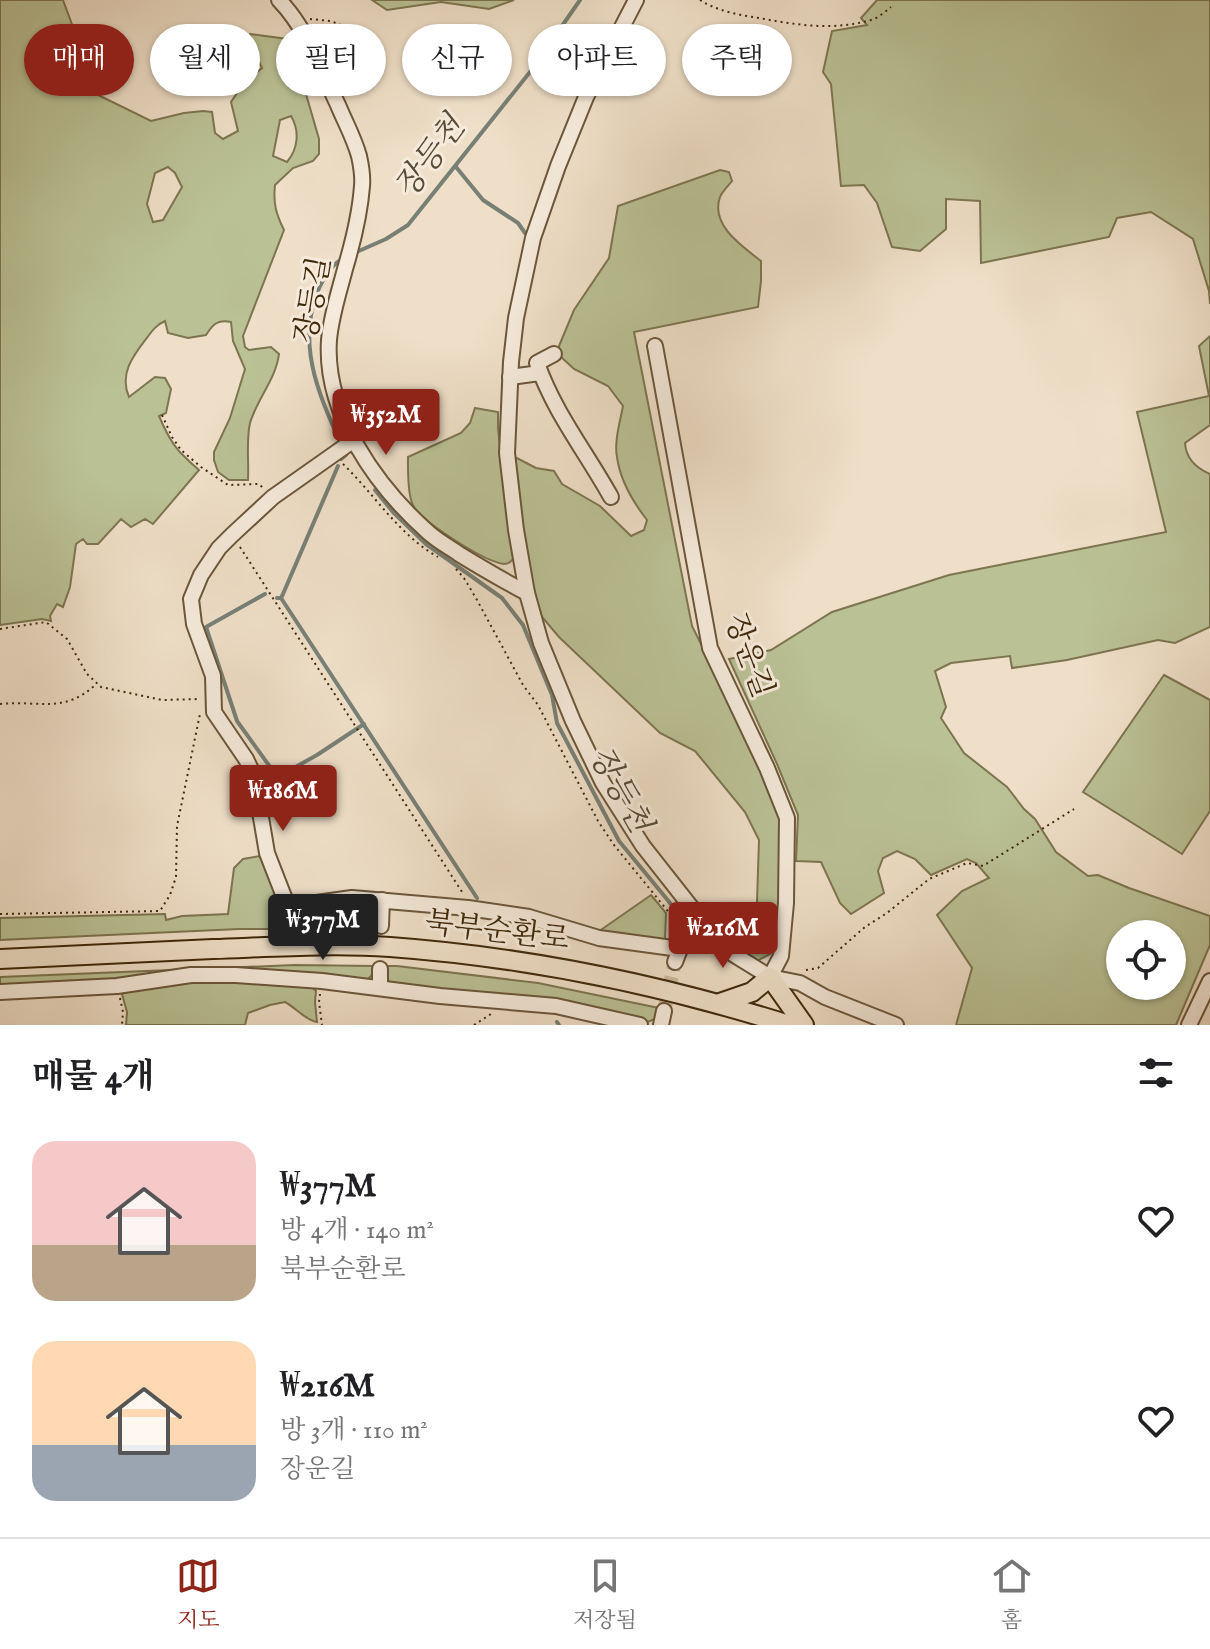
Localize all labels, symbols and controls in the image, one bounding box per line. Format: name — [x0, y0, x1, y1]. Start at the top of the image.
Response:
chip: 매매 — [24, 24, 134, 96]
chip: 월세 — [150, 24, 260, 96]
chip: 필터 — [276, 24, 386, 96]
chip: 신규 — [402, 24, 512, 96]
chip: 아파트 — [528, 24, 666, 96]
chip: 주택 — [682, 24, 792, 96]
water label: 장등천 — [387, 107, 477, 207]
street label: 장등길 — [288, 254, 340, 346]
pin: ₩352M — [330, 389, 442, 457]
text: ₩352M — [350, 398, 422, 431]
street label: 장운길 — [715, 609, 781, 703]
water label: 장등천 — [579, 740, 660, 842]
pin: ₩186M — [227, 765, 339, 833]
text: ₩186M — [248, 774, 318, 807]
pin: ₩377M — [267, 894, 379, 962]
pin: ₩216M — [667, 902, 779, 970]
text: ₩377M — [286, 903, 360, 936]
street label: 북부순환로 — [423, 904, 571, 960]
text: ₩216M — [687, 911, 759, 944]
map controls — [1106, 920, 1186, 1000]
button: locate — [1106, 920, 1186, 1000]
icon: filters — [1134, 1051, 1178, 1095]
text: 매물 4개 — [32, 1056, 155, 1099]
text: ₩377M — [280, 1165, 377, 1208]
icon: home — [96, 1173, 192, 1269]
icon: heart — [1134, 1199, 1178, 1243]
text: 방 4개 · 140 m² — [280, 1214, 434, 1247]
text: 북부순환로 — [280, 1253, 406, 1286]
text: ₩216M — [280, 1365, 375, 1408]
icon: home — [96, 1373, 192, 1469]
icon: heart — [1134, 1399, 1178, 1443]
text: 방 3개 · 110 m² — [280, 1414, 428, 1447]
text: 장운길 — [280, 1453, 355, 1486]
tab: 지도 — [176, 1554, 220, 1635]
tab: 저장됨 — [573, 1554, 637, 1635]
tab: 홈 — [990, 1554, 1034, 1635]

